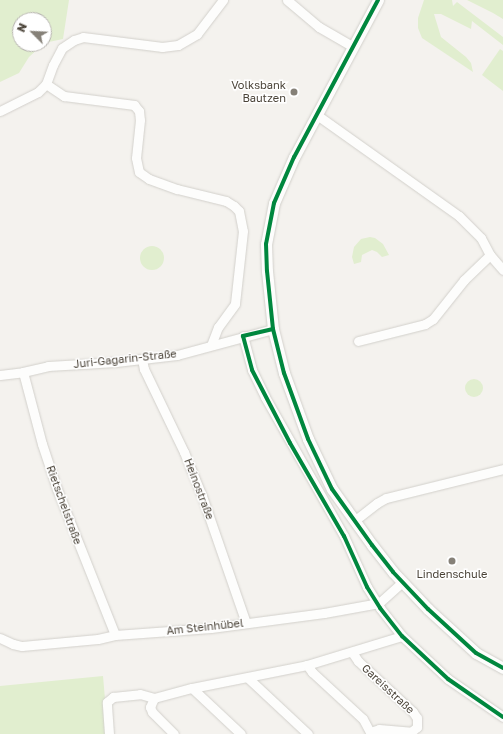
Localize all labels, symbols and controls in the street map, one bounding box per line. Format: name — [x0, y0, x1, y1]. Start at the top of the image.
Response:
north arrow — [12, 12, 52, 52]
text: N — [14, 21, 29, 34]
place label: Volksbank Bautzen — [231, 79, 286, 105]
marker: Volksbank Bautzen — [289, 87, 299, 97]
street label: Juri-Gagarin-Straße — [73, 347, 177, 371]
street label: Heinostraße — [181, 457, 217, 521]
street label: Rietschelstraße — [44, 464, 84, 546]
marker: Lindenschule — [447, 556, 457, 566]
place label: Lindenschule — [417, 567, 487, 581]
street label: Am Steinhübel — [166, 616, 244, 638]
street label: Gareisstraße — [359, 661, 417, 717]

